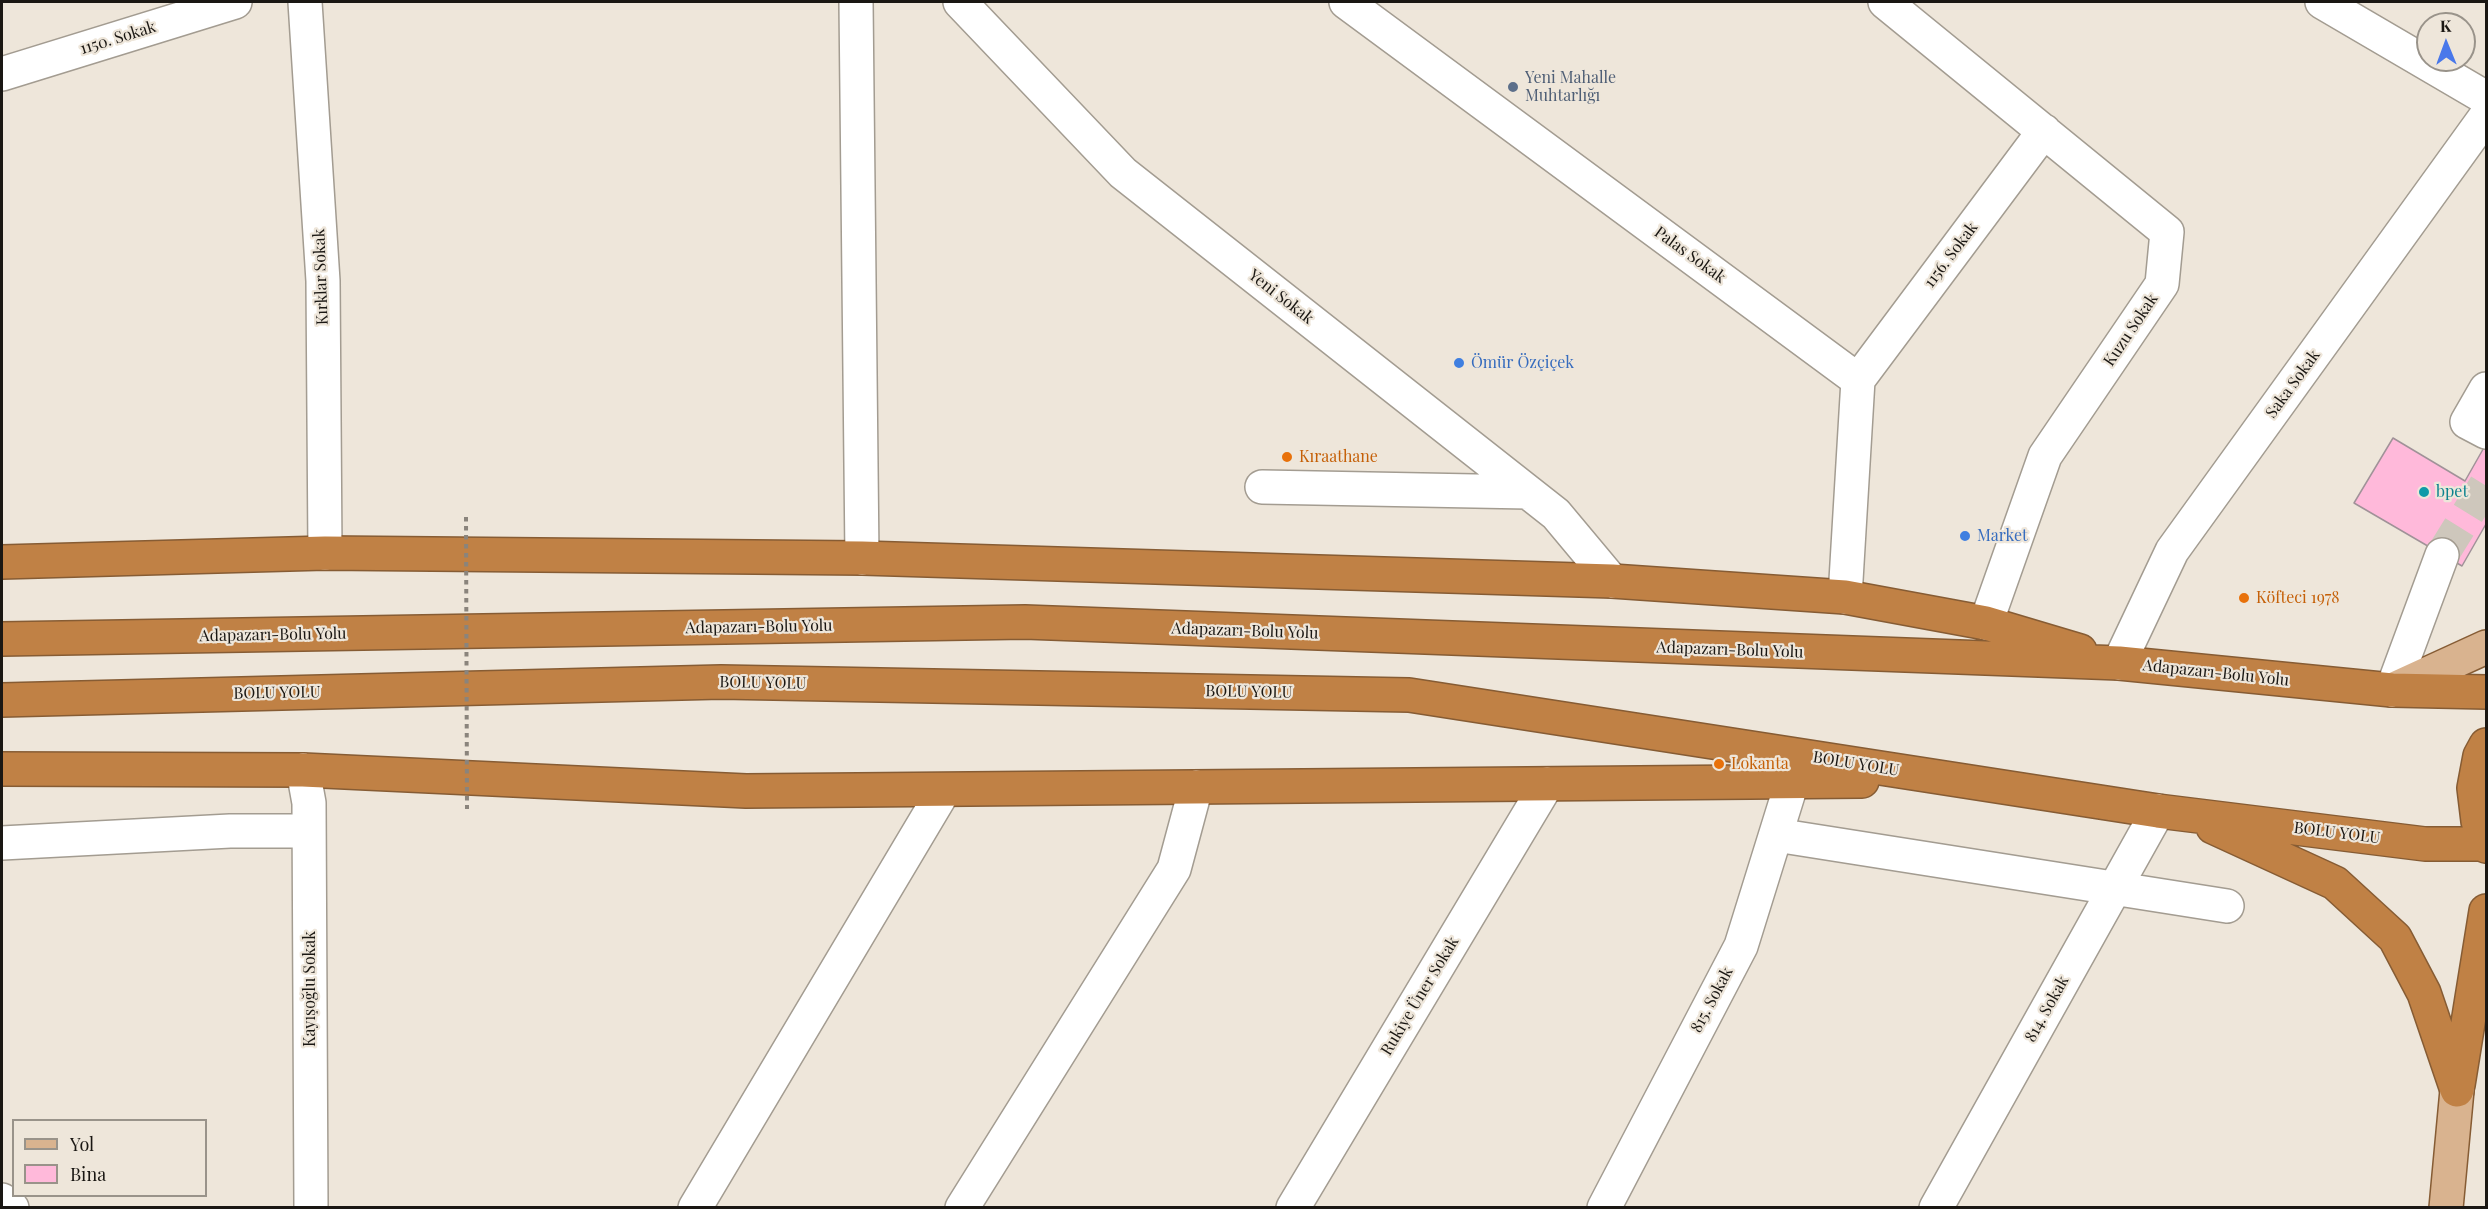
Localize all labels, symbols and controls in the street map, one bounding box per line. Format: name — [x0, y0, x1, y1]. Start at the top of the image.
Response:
north arrow — [2416, 12, 2476, 72]
text: K — [2440, 15, 2452, 36]
street label: 1150. Sokak — [78, 17, 158, 59]
place label: Yeni Mahalle Muhtarlığı — [1525, 68, 1616, 106]
marker: Yeni Mahalle Muhtarlığı — [1506, 80, 1520, 94]
street label: 1156. Sokak — [1920, 218, 1982, 292]
street label: Palas Sokak — [1651, 223, 1729, 287]
street label: Kırklar Sokak — [310, 228, 332, 326]
street label: Yeni Sokak — [1245, 266, 1317, 328]
street label: Kuzu Sokak — [2100, 290, 2162, 370]
street label: Saka Sokak — [2262, 346, 2324, 422]
place label: Ömür Özçiçek — [1471, 353, 1574, 373]
marker: Ömür Özçiçek — [1452, 356, 1466, 370]
place label: Kıraathane — [1299, 447, 1378, 467]
marker: Kıraathane — [1280, 450, 1294, 464]
place label: bpet — [2436, 482, 2468, 502]
marker: bpet — [2417, 485, 2431, 499]
place label: Market — [1977, 526, 2028, 546]
marker: Market — [1958, 529, 1972, 543]
place label: Köfteci 1978 — [2256, 588, 2340, 608]
marker: Köfteci 1978 — [2237, 591, 2251, 605]
street label: Adapazarı-Bolu Yolu — [685, 616, 833, 638]
street label: Adapazarı-Bolu Yolu — [1171, 619, 1319, 643]
street label: Adapazarı-Bolu Yolu — [199, 624, 347, 646]
street label: Adapazarı-Bolu Yolu — [1656, 638, 1804, 662]
street label: Adapazarı-Bolu Yolu — [2142, 656, 2290, 690]
street label: BOLU YOLU — [719, 673, 807, 693]
street label: BOLU YOLU — [1205, 682, 1293, 702]
street label: BOLU YOLU — [233, 683, 321, 703]
street label: BOLU YOLU — [1811, 748, 1901, 780]
place label: Lokanta — [1731, 754, 1789, 774]
marker: Lokanta — [1712, 757, 1726, 771]
street label: BOLU YOLU — [2293, 818, 2381, 848]
street label: Kayışoğlu Sokak — [300, 931, 320, 1047]
street label: Rukiye Üner Sokak — [1377, 933, 1463, 1059]
street label: 815. Sokak — [1687, 964, 1737, 1036]
street label: 814. Sokak — [2021, 973, 2073, 1045]
legend — [12, 1119, 207, 1197]
text: Yol — [70, 1132, 94, 1156]
text: Bina — [70, 1162, 106, 1186]

